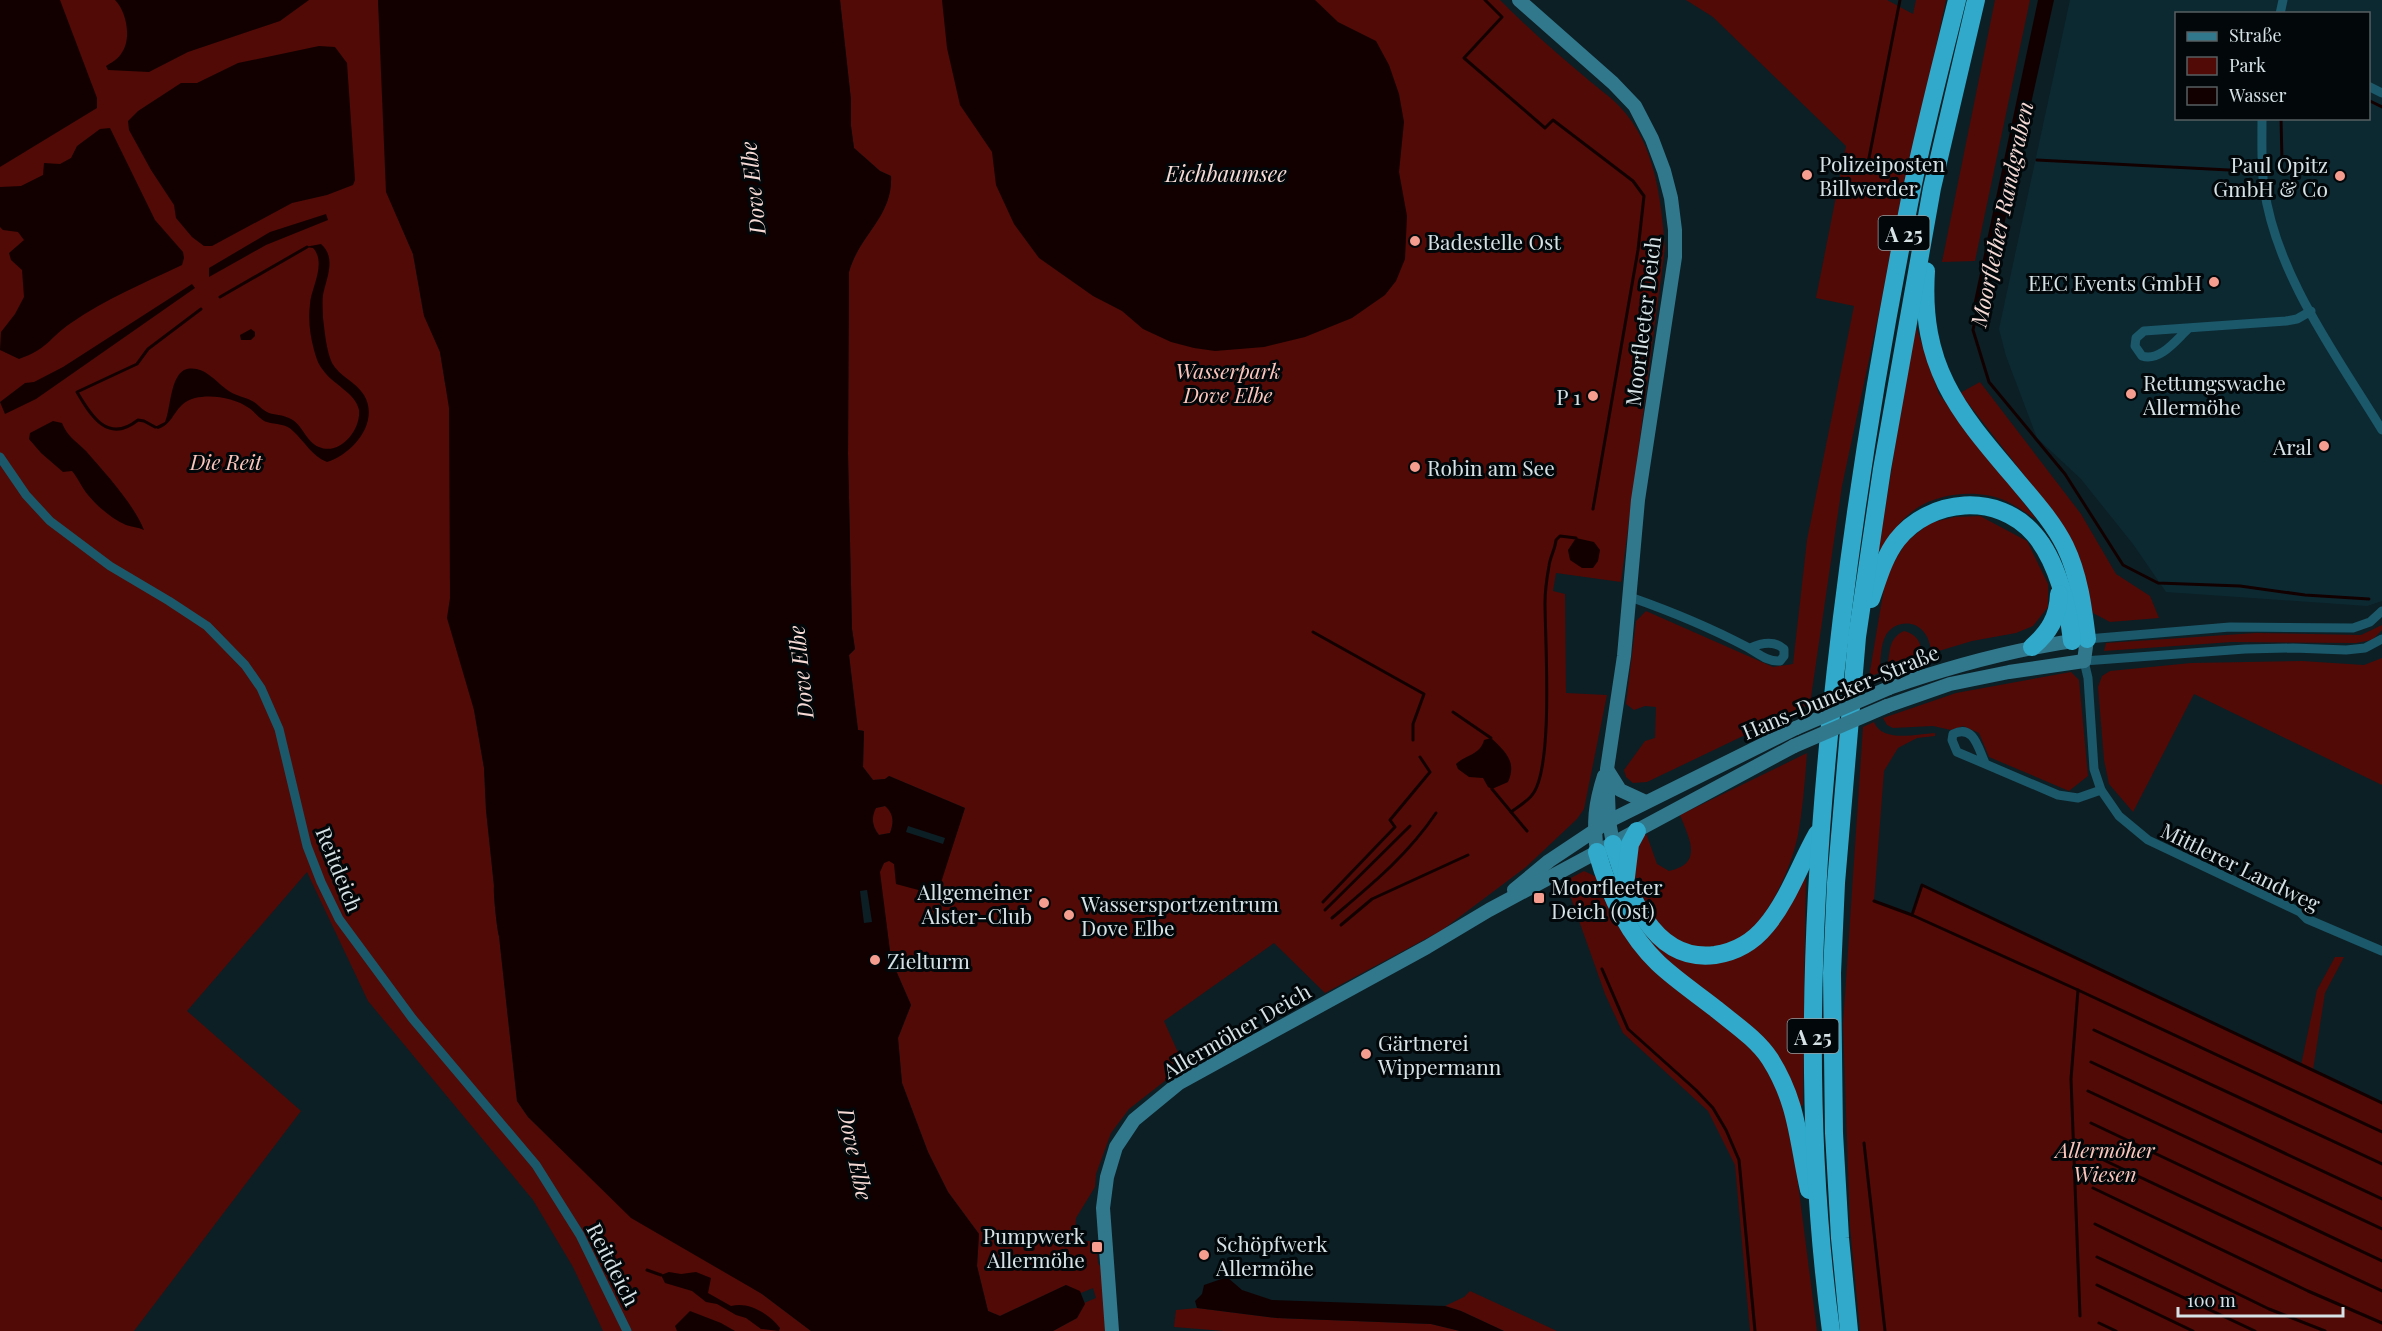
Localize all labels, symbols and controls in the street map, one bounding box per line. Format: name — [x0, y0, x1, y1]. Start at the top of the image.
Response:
legend — [2175, 12, 2370, 120]
text: Straße — [2229, 23, 2282, 47]
text: Park — [2229, 53, 2266, 77]
text: Wasser — [2228, 83, 2287, 107]
water label: Moorflether Randgraben — [1962, 99, 2040, 330]
water label: Dove Elbe — [732, 139, 772, 237]
place label: Polizeiposten Billwerder — [1819, 149, 1945, 201]
place label: Paul Opitz GmbH & Co — [2213, 150, 2328, 202]
water label: Eichbaumsee — [1164, 158, 1287, 188]
marker: Polizeiposten Billwerder — [1800, 168, 1814, 182]
marker: Paul Opitz GmbH & Co — [2333, 169, 2347, 183]
road number: A 25 — [1878, 216, 1930, 250]
place label: Badestelle Ost — [1427, 227, 1561, 255]
marker: Badestelle Ost — [1408, 234, 1422, 248]
street label: Moorfleeter Deich — [1618, 234, 1666, 408]
place label: EEC Events GmbH — [2028, 268, 2202, 296]
marker: EEC Events GmbH — [2207, 275, 2221, 289]
park label: Wasserpark Dove Elbe — [1175, 356, 1281, 408]
place label: Rettungswache Allermöhe — [2142, 368, 2286, 420]
place label: P 1 — [1556, 382, 1581, 410]
marker: Rettungswache Allermöhe — [2124, 387, 2138, 401]
marker: P 1 — [1586, 389, 1600, 403]
place label: Aral — [2272, 432, 2312, 460]
marker: Aral — [2317, 439, 2331, 453]
park label: Die Reit — [189, 447, 263, 475]
place label: Robin am See — [1427, 453, 1555, 481]
marker: Robin am See — [1408, 460, 1422, 474]
water label: Dove Elbe — [780, 623, 820, 721]
street label: Hans-Duncker-Straße — [1737, 637, 1943, 745]
street label: Mittlerer Landweg — [2157, 815, 2325, 917]
street label: Reitdeich — [310, 822, 370, 916]
place label: Moorfleeter Deich (Ost) — [1551, 872, 1663, 924]
place label: Allgemeiner Alster-Club — [916, 877, 1033, 929]
place label: Wassersportzentrum Dove Elbe — [1080, 889, 1279, 941]
marker: Moorfleeter Deich (Ost) — [1532, 891, 1546, 905]
marker: Allgemeiner Alster-Club — [1037, 896, 1051, 910]
marker: Wassersportzentrum Dove Elbe — [1062, 908, 1076, 922]
place label: Zielturm — [887, 946, 970, 974]
marker: Zielturm — [868, 953, 882, 967]
street label: Allermöher Deich — [1156, 976, 1316, 1084]
road number: A 25 — [1788, 1019, 1838, 1053]
place label: Gärtnerei Wippermann — [1377, 1028, 1502, 1080]
marker: Gärtnerei Wippermann — [1359, 1047, 1373, 1061]
water label: Dove Elbe — [831, 1104, 881, 1203]
park label: Allermöher Wiesen — [2053, 1135, 2156, 1187]
street label: Reitdeich — [581, 1218, 647, 1311]
place label: Pumpwerk Allermöhe — [983, 1221, 1085, 1273]
place label: Schöpfwerk Allermöhe — [1215, 1229, 1328, 1281]
marker: Pumpwerk Allermöhe — [1090, 1240, 1104, 1254]
marker: Schöpfwerk Allermöhe — [1197, 1248, 1211, 1262]
scale bar — [2178, 1280, 2343, 1318]
text: 100 m — [2187, 1288, 2236, 1312]

